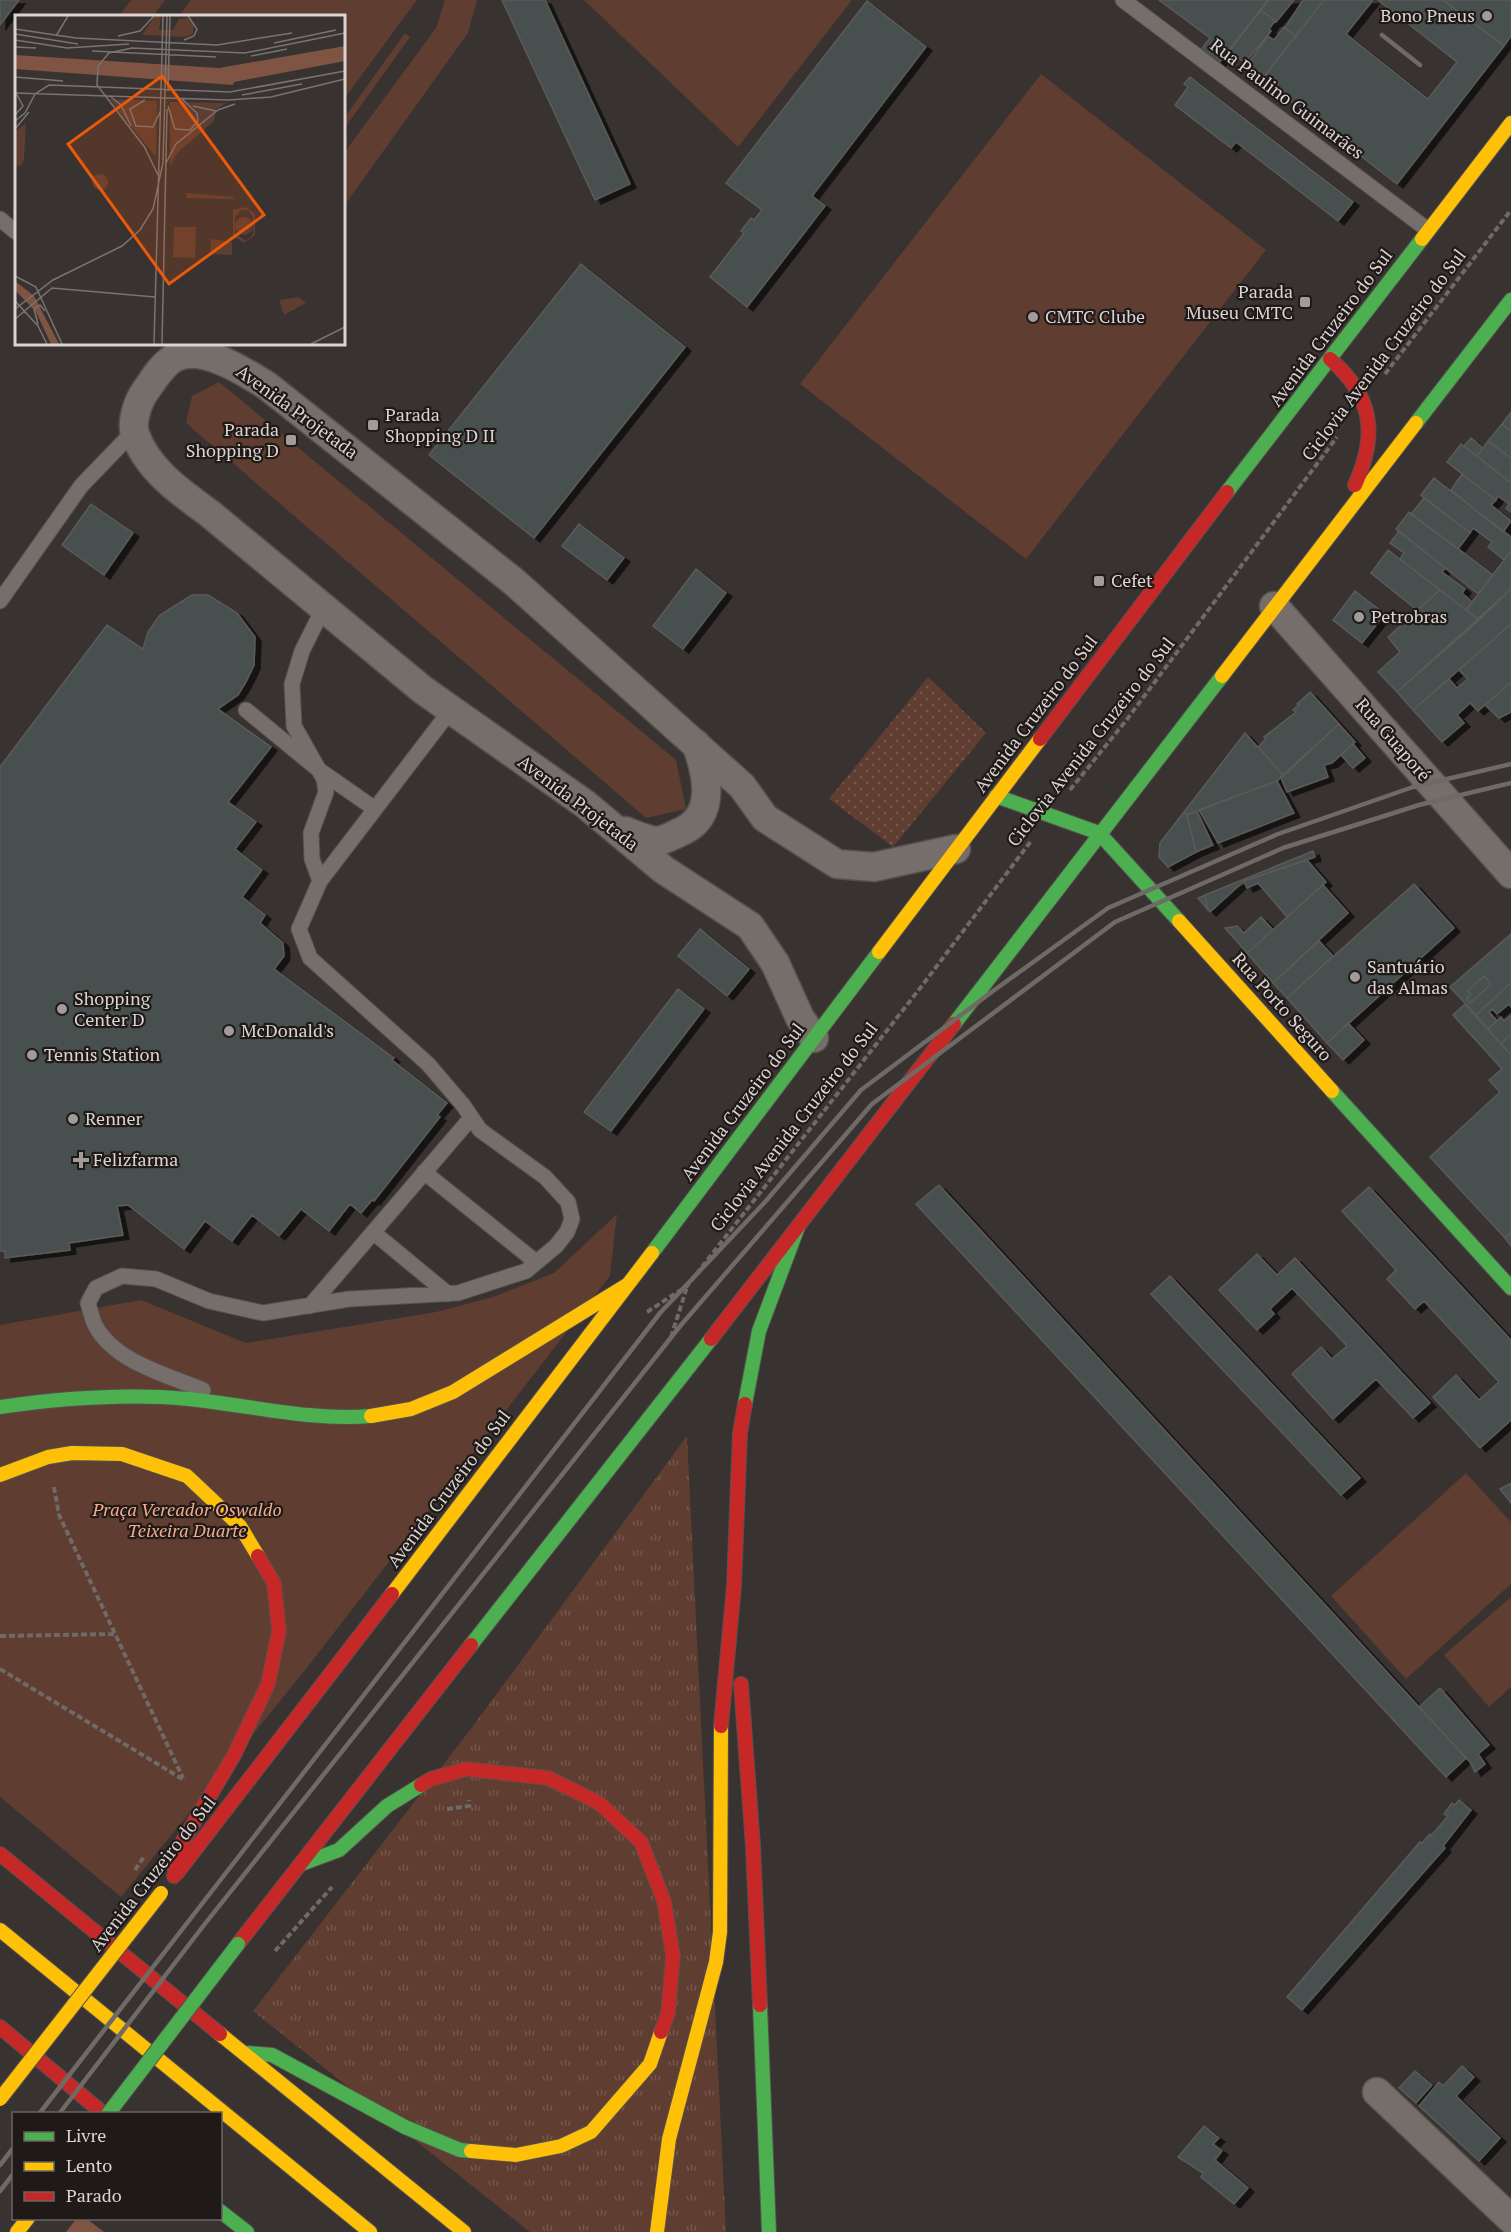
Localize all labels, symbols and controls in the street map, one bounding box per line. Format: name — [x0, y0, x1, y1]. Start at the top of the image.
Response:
place label: Bono Pneus — [1380, 3, 1475, 27]
marker: Bono Pneus — [1480, 9, 1494, 23]
inset map — [15, 15, 345, 345]
street label: Rua Paulino Guimarães — [1206, 32, 1369, 164]
street label: Avenida Cruzeiro do Sul — [1263, 244, 1397, 411]
street label: Ciclovia Avenida Cruzeiro do Sul — [1296, 244, 1471, 465]
place label: Parada Museu CMTC — [1186, 279, 1293, 324]
marker: Parada Museu CMTC — [1298, 295, 1312, 309]
place label: CMTC Clube — [1045, 304, 1145, 328]
marker: CMTC Clube — [1026, 310, 1040, 324]
street label: Avenida Projetada — [232, 359, 363, 464]
place label: Parada Shopping D II — [385, 402, 495, 447]
place label: Parada Shopping D — [186, 417, 279, 462]
marker: Parada Shopping D II — [366, 418, 380, 432]
marker: Parada Shopping D — [284, 433, 298, 447]
place label: Cefet — [1111, 568, 1153, 592]
marker: Cefet — [1092, 574, 1106, 588]
place label: Petrobras — [1371, 604, 1447, 628]
marker: Petrobras — [1352, 610, 1366, 624]
street label: Avenida Cruzeiro do Sul — [968, 630, 1102, 797]
street label: Ciclovia Avenida Cruzeiro do Sul — [1001, 632, 1180, 851]
street label: Rua Guaporé — [1351, 693, 1437, 786]
street label: Avenida Projetada — [513, 749, 644, 855]
street label: Rua Porto Seguro — [1227, 947, 1338, 1066]
place label: Santuário das Almas — [1367, 954, 1448, 999]
marker: Santuário das Almas — [1348, 970, 1362, 984]
place label: Shopping Center D — [74, 986, 151, 1031]
marker: Shopping Center D — [55, 1002, 69, 1016]
street label: Ciclovia Avenida Cruzeiro do Sul — [704, 1017, 883, 1236]
place label: McDonald's — [241, 1018, 334, 1042]
street label: Avenida Cruzeiro do Sul — [675, 1018, 809, 1185]
marker: McDonald's — [222, 1024, 236, 1038]
place label: Tennis Station — [44, 1042, 160, 1066]
marker: Tennis Station — [25, 1048, 39, 1062]
place label: Renner — [85, 1106, 143, 1130]
marker: Renner — [66, 1112, 80, 1126]
place label: Felizfarma — [93, 1147, 178, 1171]
marker: Felizfarma — [74, 1153, 88, 1167]
street label: Avenida Cruzeiro do Sul — [381, 1405, 515, 1572]
park label: Praça Vereador Oswaldo Teixeira Duarte — [91, 1497, 282, 1542]
street label: Avenida Cruzeiro do Sul — [84, 1791, 221, 1956]
legend — [12, 2112, 222, 2220]
text: Livre — [66, 2123, 106, 2147]
text: Lento — [66, 2153, 112, 2177]
text: Parado — [66, 2183, 122, 2207]

